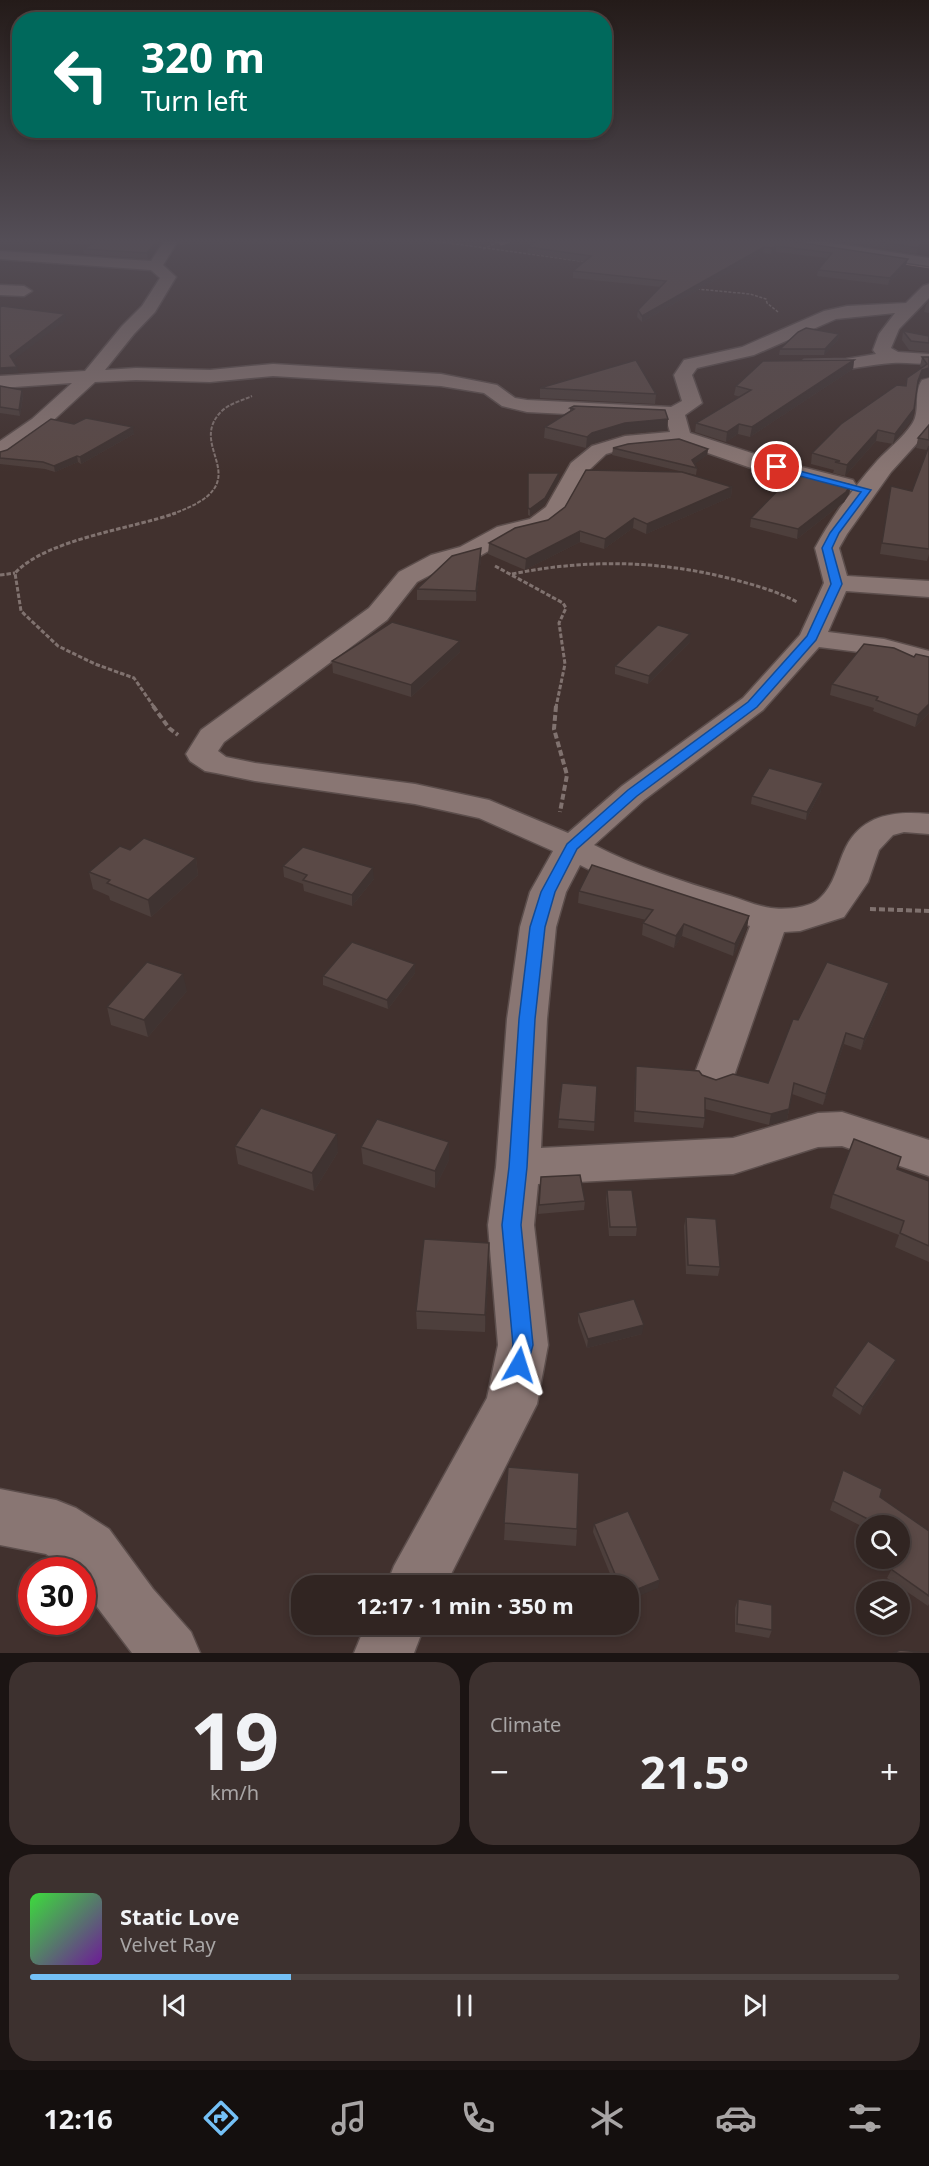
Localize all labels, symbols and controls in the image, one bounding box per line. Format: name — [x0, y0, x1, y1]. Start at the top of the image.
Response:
text: 320 m — [141, 28, 265, 85]
icon: left — [42, 36, 120, 114]
text: Turn left — [141, 82, 247, 119]
pin — [751, 441, 802, 492]
icon: arrive — [760, 450, 793, 483]
position arrow — [487, 1333, 551, 1397]
map controls — [856, 1515, 910, 1635]
button: search — [856, 1515, 910, 1569]
speed limit sign: 30 — [18, 1557, 96, 1635]
button: layers — [856, 1581, 910, 1635]
text: 12:17 · 1 min · 350 m — [356, 1590, 574, 1620]
text: 19 — [190, 1687, 279, 1793]
text: Climate — [490, 1711, 561, 1738]
text: 21.5° — [640, 1741, 749, 1802]
text: − — [490, 1749, 509, 1794]
text: + — [880, 1749, 899, 1794]
text: km/h — [210, 1779, 259, 1806]
text: Static Love — [120, 1901, 239, 1931]
text: Velvet Ray — [120, 1931, 216, 1958]
icon: previous — [158, 1989, 191, 2022]
icon: pause — [448, 1989, 481, 2022]
icon: next — [738, 1989, 771, 2022]
icon: directions — [200, 2097, 242, 2139]
icon: music — [328, 2097, 370, 2139]
icon: phone — [457, 2097, 499, 2139]
icon: climate — [586, 2097, 628, 2139]
icon: car — [715, 2097, 757, 2139]
icon: filters — [844, 2097, 886, 2139]
text: 12:16 — [43, 2100, 113, 2137]

